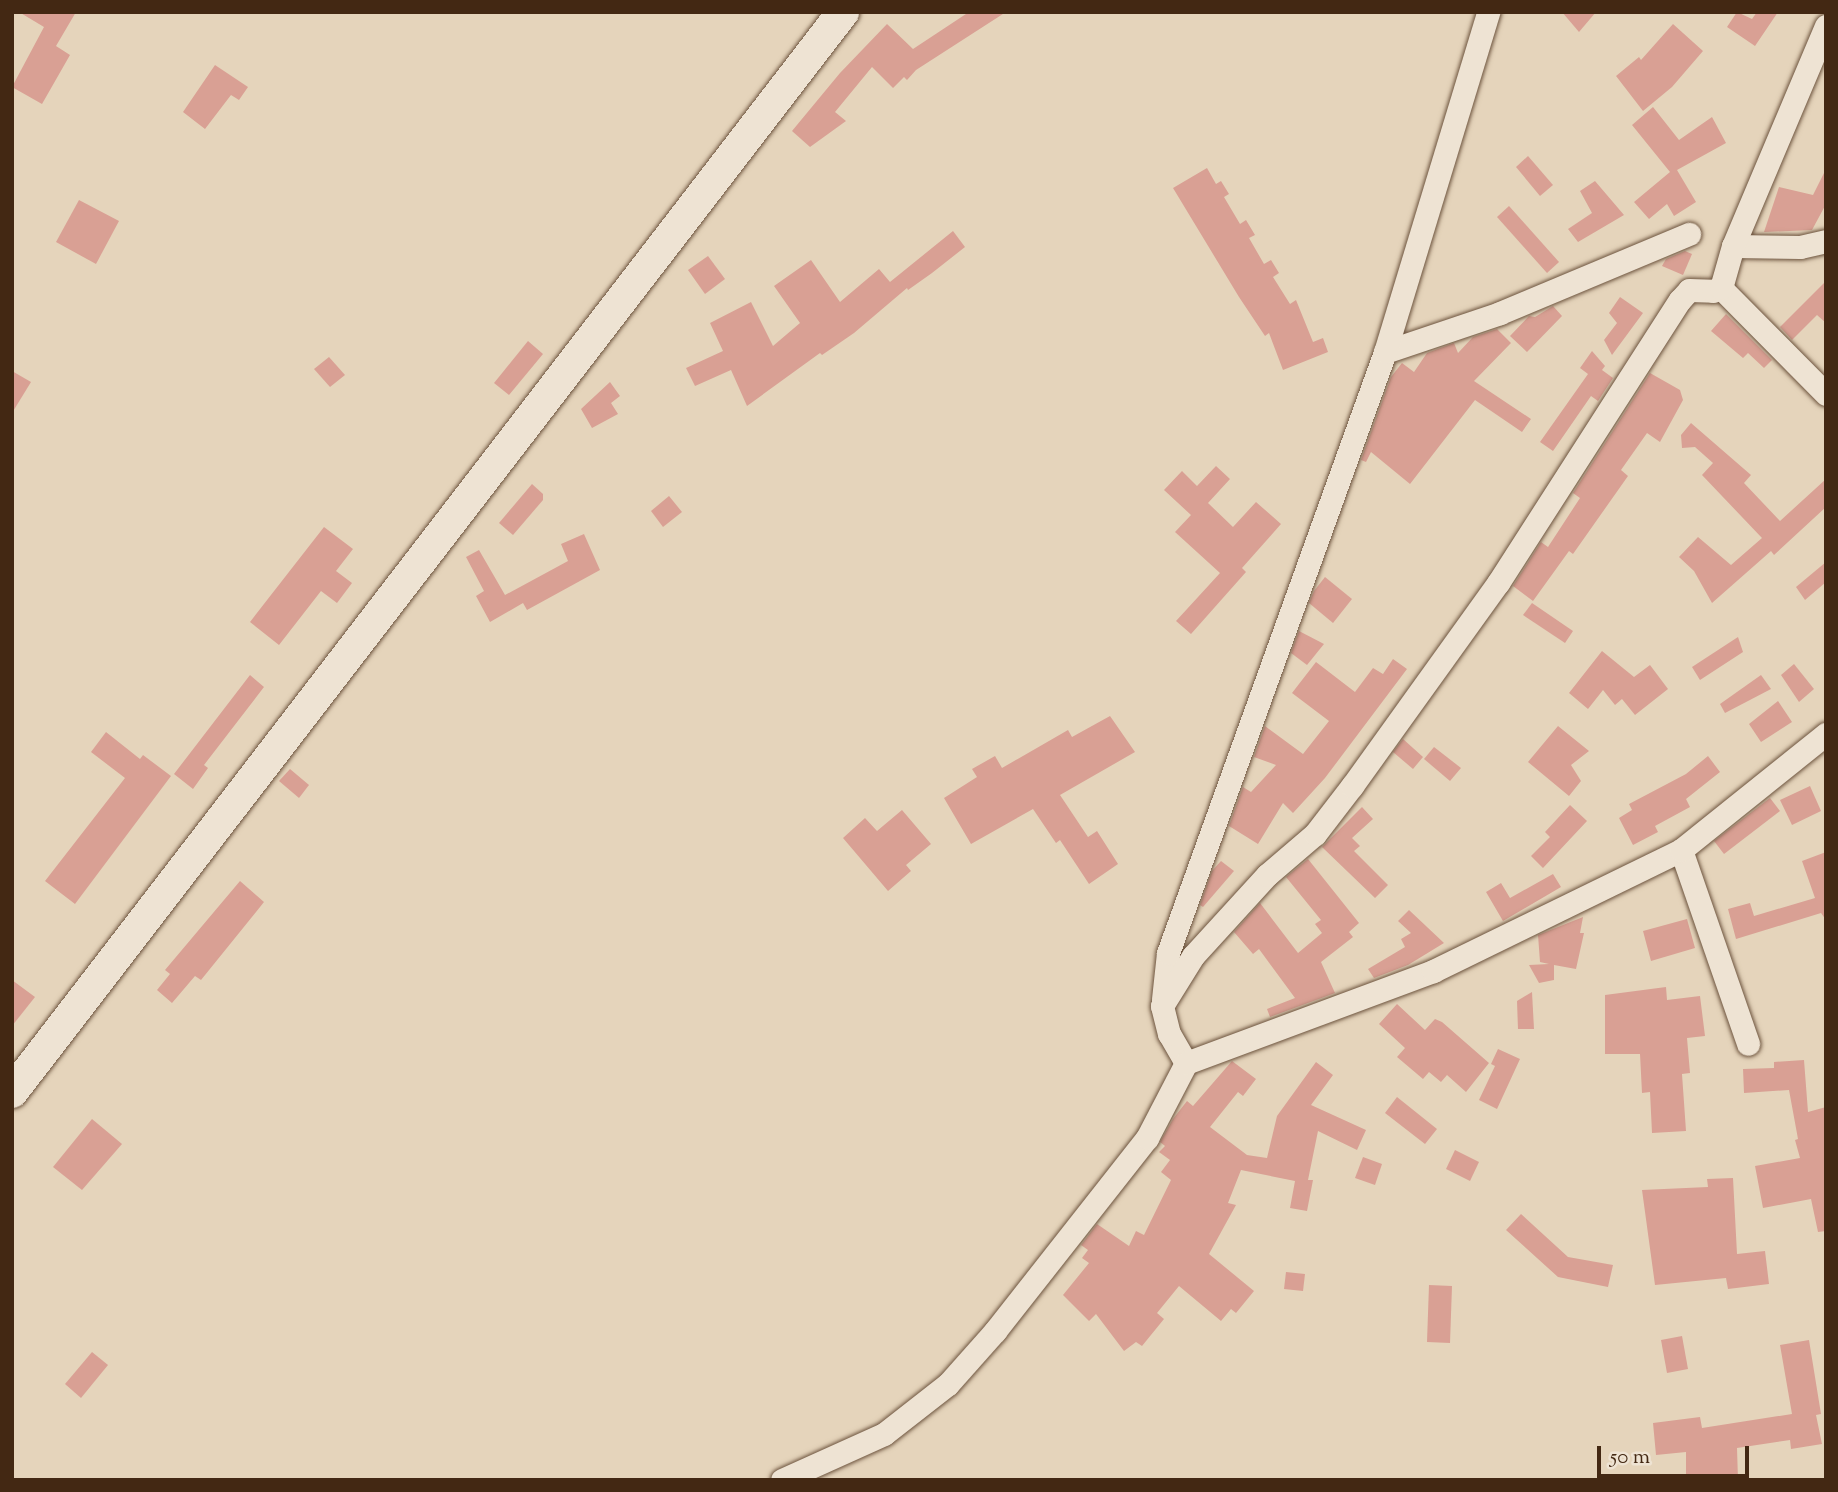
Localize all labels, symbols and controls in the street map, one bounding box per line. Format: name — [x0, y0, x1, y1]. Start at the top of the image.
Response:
scale bar — [1600, 1432, 1752, 1476]
text: 50 m — [1610, 1443, 1650, 1473]

